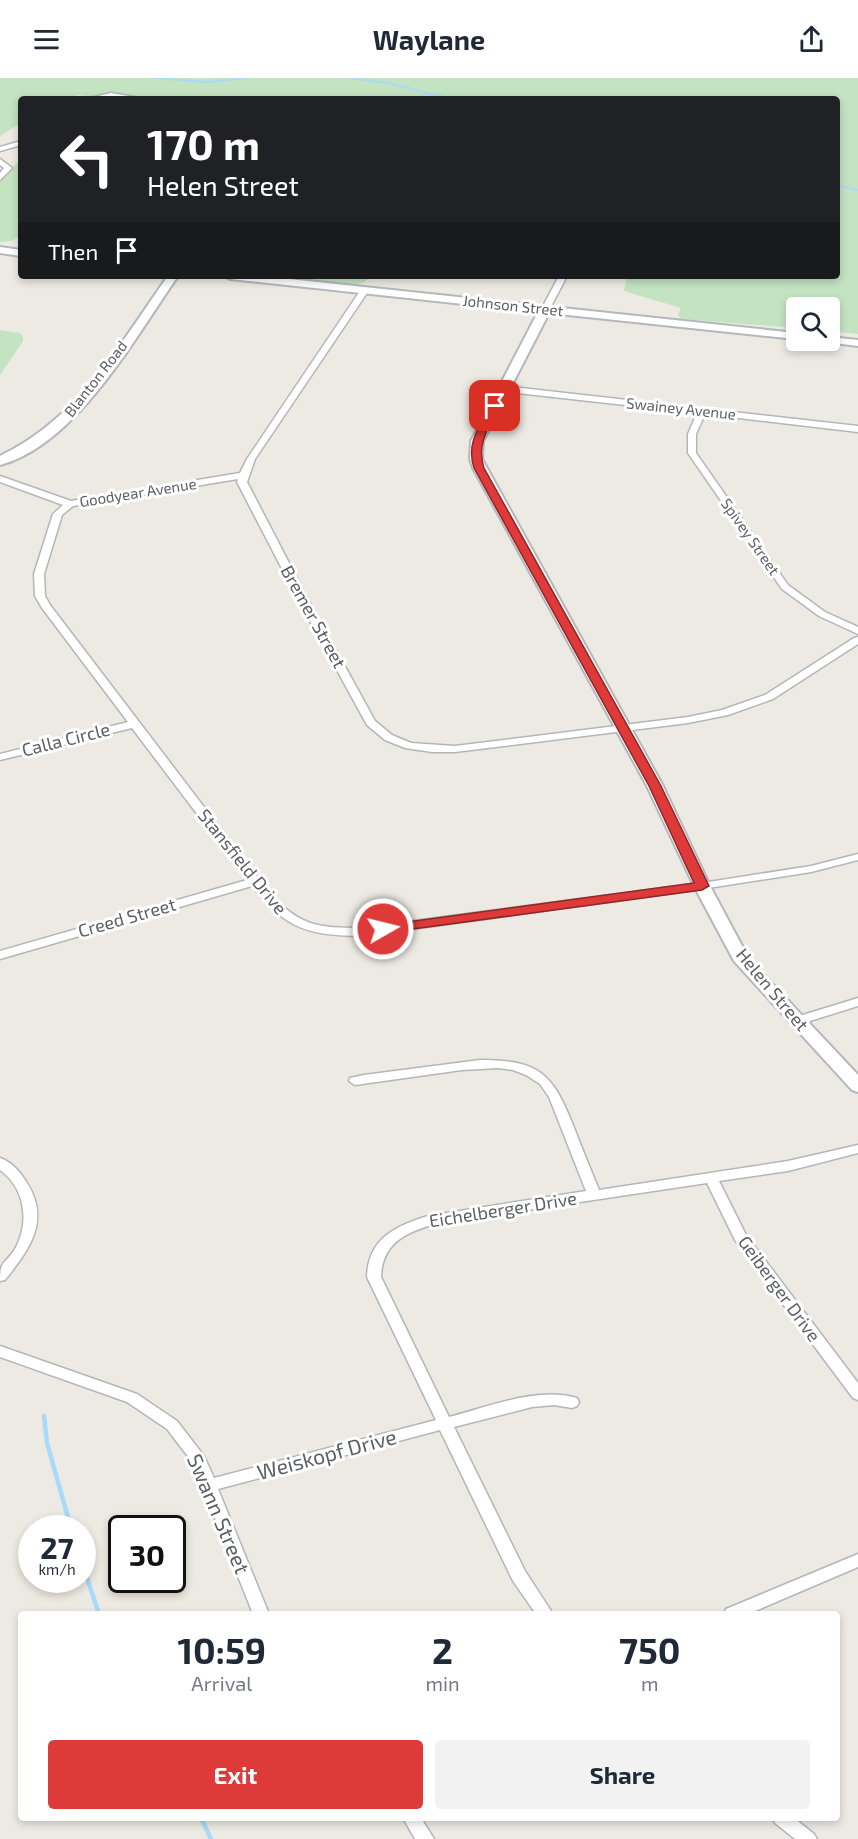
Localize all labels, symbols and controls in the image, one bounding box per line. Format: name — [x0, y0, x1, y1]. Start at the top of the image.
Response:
icon: menu — [30, 23, 63, 56]
text: Waylane — [373, 23, 485, 55]
icon: share — [795, 23, 828, 56]
text: 170 m — [147, 118, 260, 168]
icon: left — [48, 120, 126, 198]
text: Helen Street — [147, 169, 299, 201]
icon: arrive — [110, 234, 143, 267]
text: Then — [48, 238, 98, 264]
street label: Johnson Street — [462, 291, 565, 319]
map controls — [786, 297, 840, 351]
button: search — [786, 297, 840, 351]
street label: Blanton Road — [60, 337, 130, 420]
pin — [469, 380, 520, 431]
icon: arrive — [478, 389, 511, 422]
street label: Swainey Avenue — [625, 393, 737, 423]
street label: Goodyear Avenue — [78, 474, 198, 510]
street label: Spivey Street — [718, 495, 784, 578]
street label: Bremer Street — [277, 561, 351, 672]
street label: Calla Circle — [19, 717, 112, 761]
street label: Stansfield Drive — [194, 804, 292, 919]
street label: Creed Street — [75, 893, 178, 942]
position arrow — [351, 897, 415, 961]
street label: Helen Street — [732, 944, 814, 1035]
street label: Eichelberger Drive — [427, 1186, 578, 1232]
street label: Geiberger Drive — [734, 1231, 826, 1346]
street label: Weiskopf Drive — [254, 1423, 399, 1484]
street label: Swann Street — [183, 1450, 256, 1577]
speed limit sign: 30 — [108, 1515, 186, 1593]
text: 27 — [40, 1529, 74, 1565]
text: km/h — [38, 1560, 76, 1578]
text: 10:59 — [177, 1628, 266, 1671]
text: 2 — [432, 1628, 453, 1671]
text: 750 — [619, 1628, 681, 1671]
text: Arrival — [191, 1671, 252, 1695]
text: min — [425, 1671, 460, 1695]
text: m — [641, 1671, 659, 1695]
button: Exit — [48, 1740, 423, 1809]
button: Share — [435, 1740, 810, 1809]

